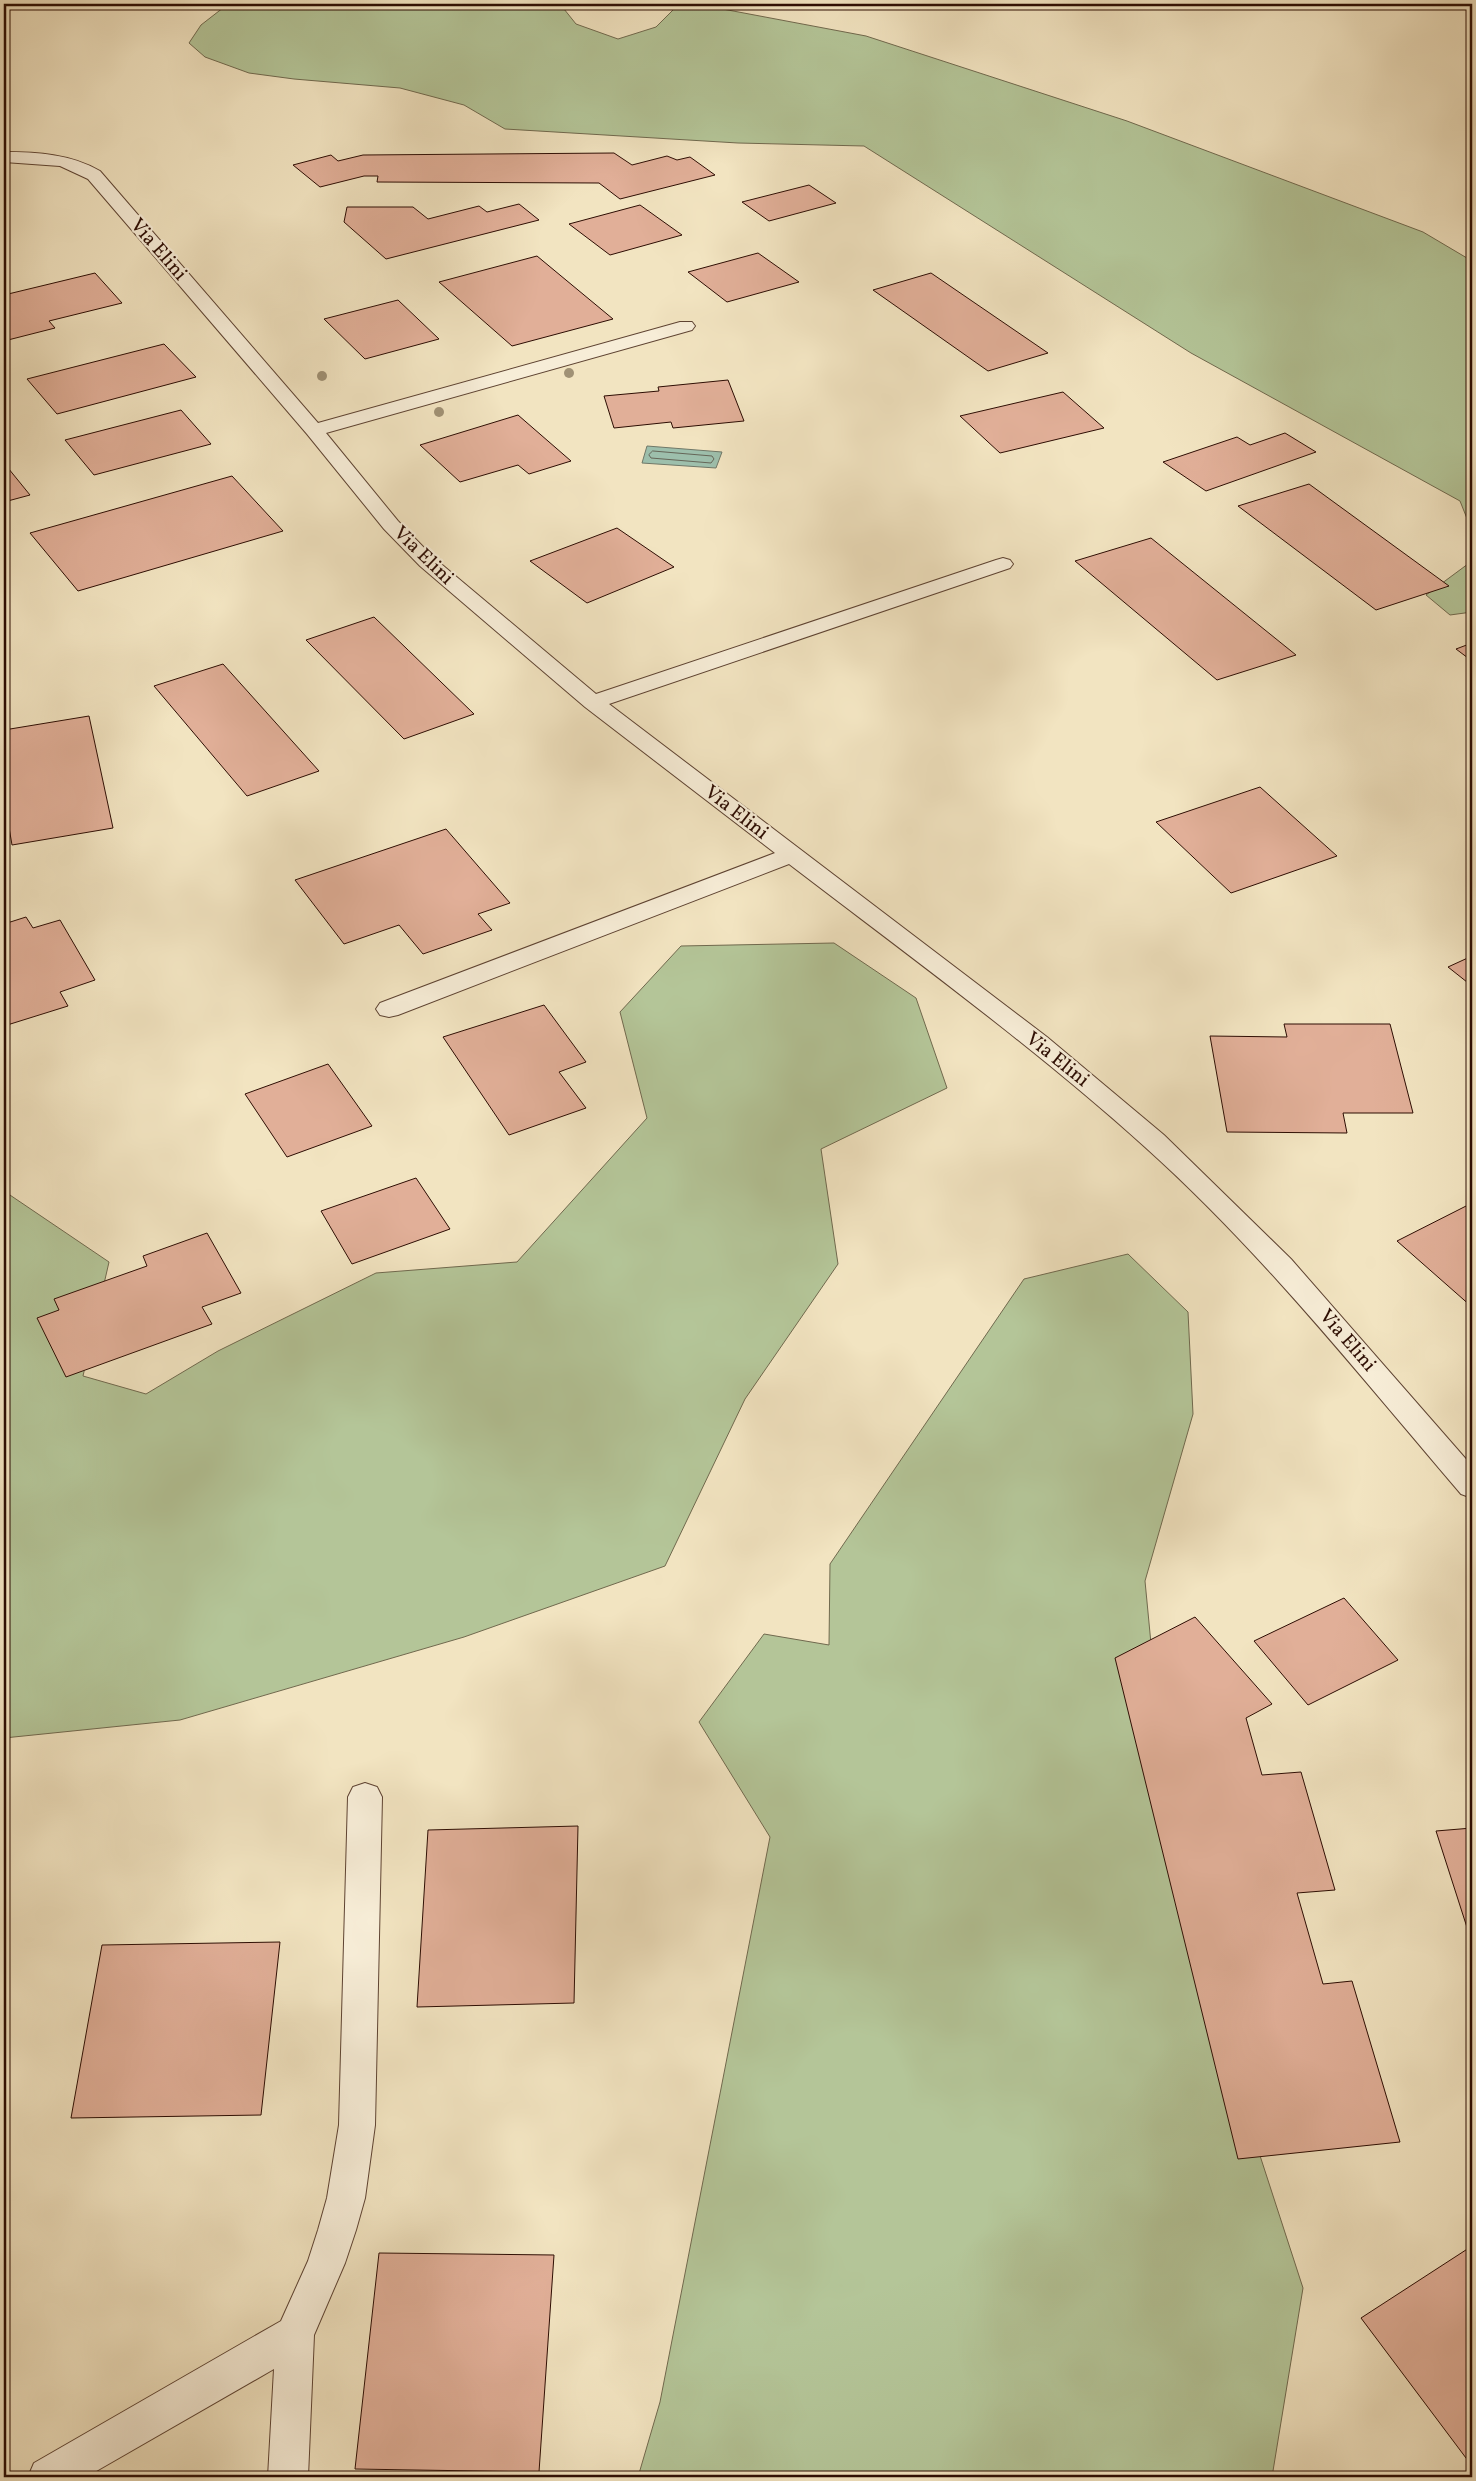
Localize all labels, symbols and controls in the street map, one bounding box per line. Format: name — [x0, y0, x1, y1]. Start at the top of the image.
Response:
street label: Via Elini — [123, 213, 193, 287]
street label: Via Elini — [386, 520, 460, 592]
street label: Via Elini — [698, 779, 774, 847]
street label: Via Elini — [1019, 1026, 1095, 1094]
street label: Via Elini — [1312, 1304, 1382, 1378]

